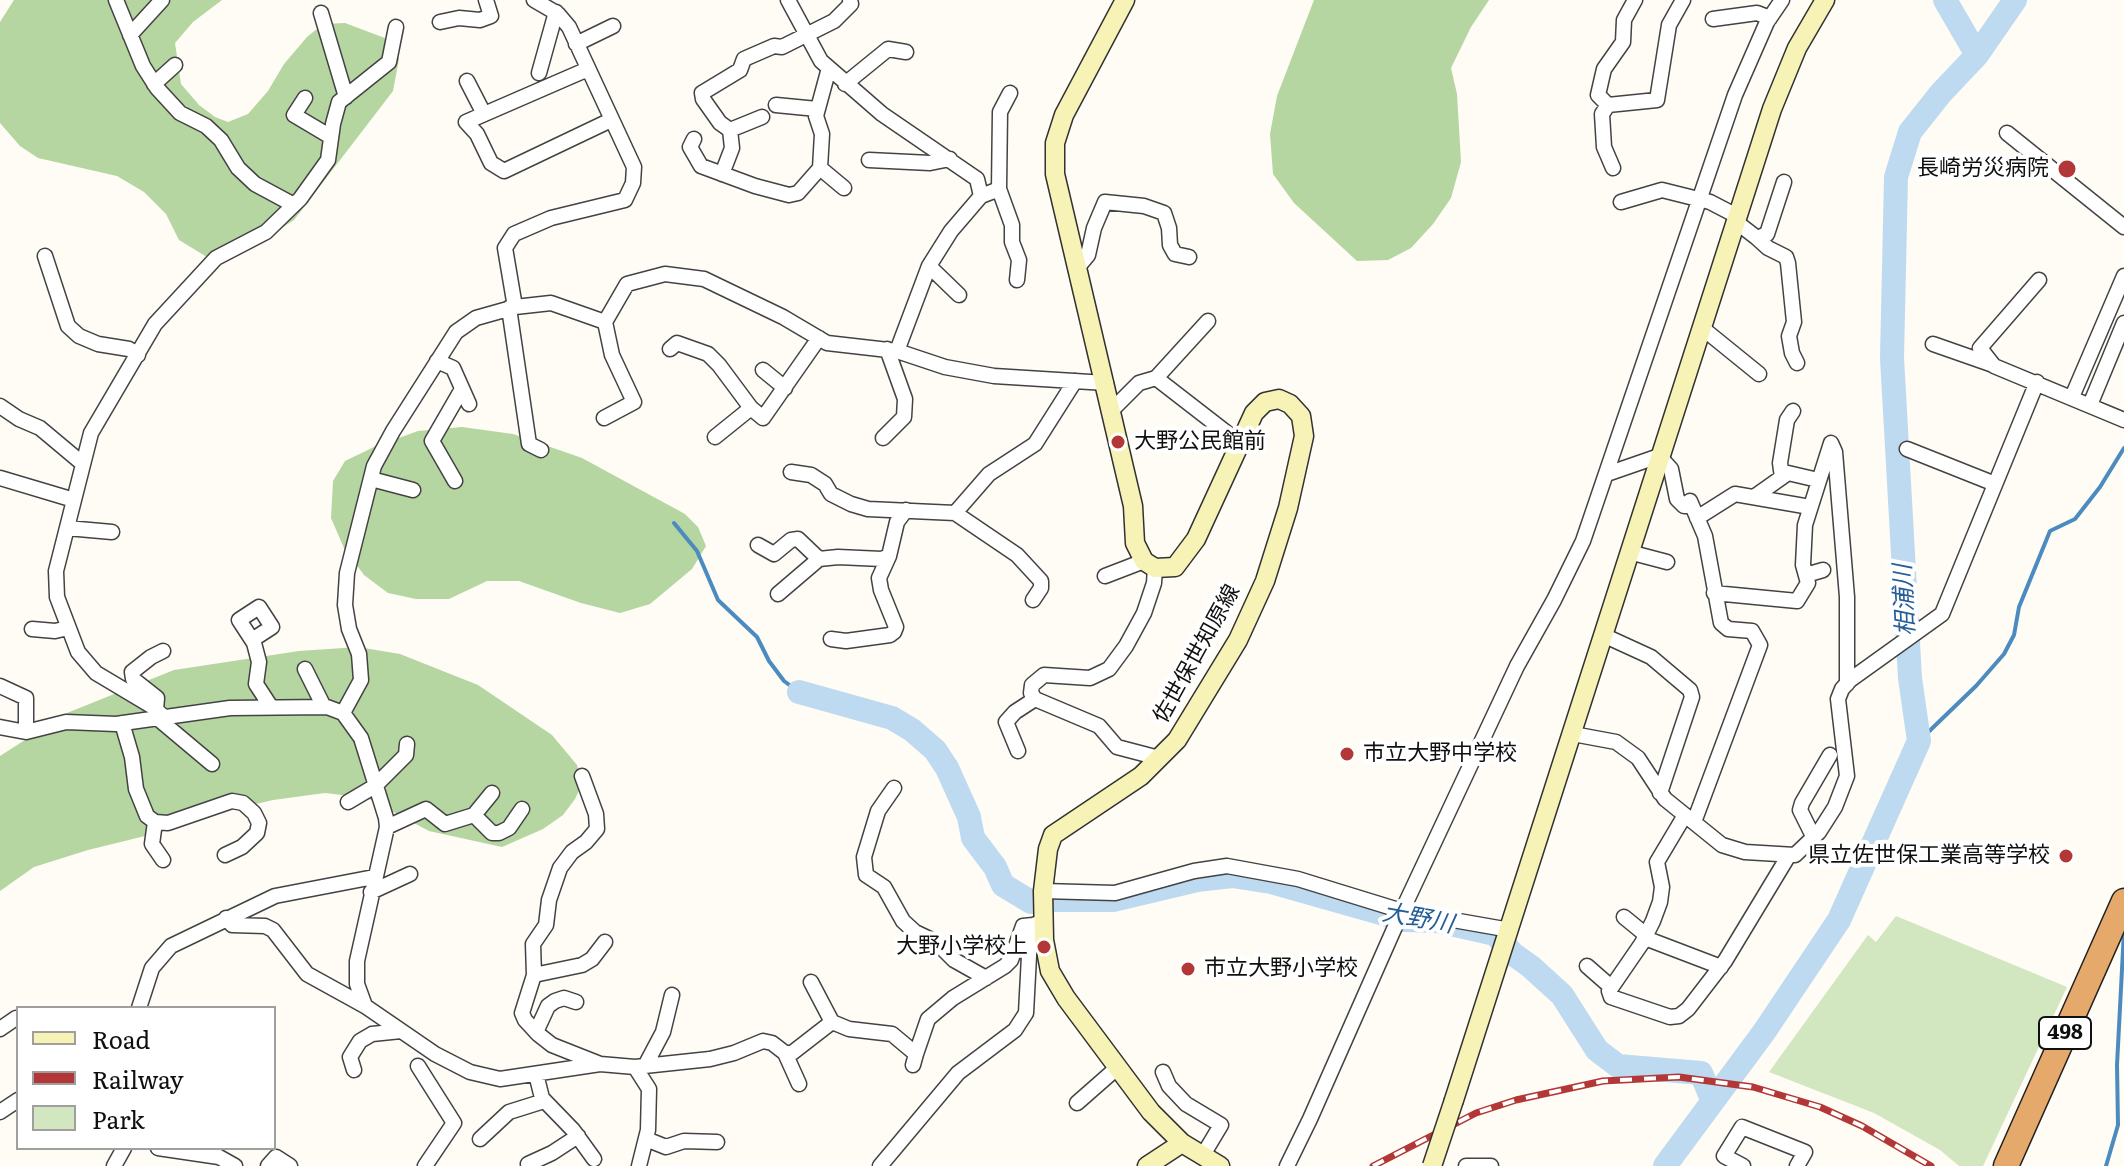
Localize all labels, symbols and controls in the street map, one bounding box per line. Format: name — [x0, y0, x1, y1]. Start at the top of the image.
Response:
place label: 長崎労災病院 — [1917, 156, 2049, 182]
marker: 長崎労災病院 — [2056, 158, 2078, 180]
place label: 大野公民館前 — [1134, 429, 1266, 455]
marker: 大野公民館前 — [1109, 433, 1127, 451]
water label: 相浦川 — [1889, 563, 1921, 637]
street label: 佐世保世知原線 — [1148, 580, 1246, 728]
place label: 市立大野中学校 — [1363, 741, 1517, 767]
marker: 市立大野中学校 — [1338, 745, 1356, 763]
place label: 県立佐世保工業高等学校 — [1808, 843, 2050, 869]
marker: 県立佐世保工業高等学校 — [2057, 847, 2075, 865]
water label: 大野川 — [1380, 899, 1456, 939]
place label: 大野小学校上 — [896, 934, 1028, 960]
marker: 大野小学校上 — [1035, 938, 1053, 956]
place label: 市立大野小学校 — [1204, 956, 1358, 982]
marker: 市立大野小学校 — [1179, 960, 1197, 978]
legend — [16, 1006, 276, 1150]
road number: 498 — [2039, 1017, 2091, 1049]
text: Road — [92, 1021, 150, 1056]
text: Railway — [92, 1061, 184, 1096]
text: Park — [92, 1101, 145, 1136]

